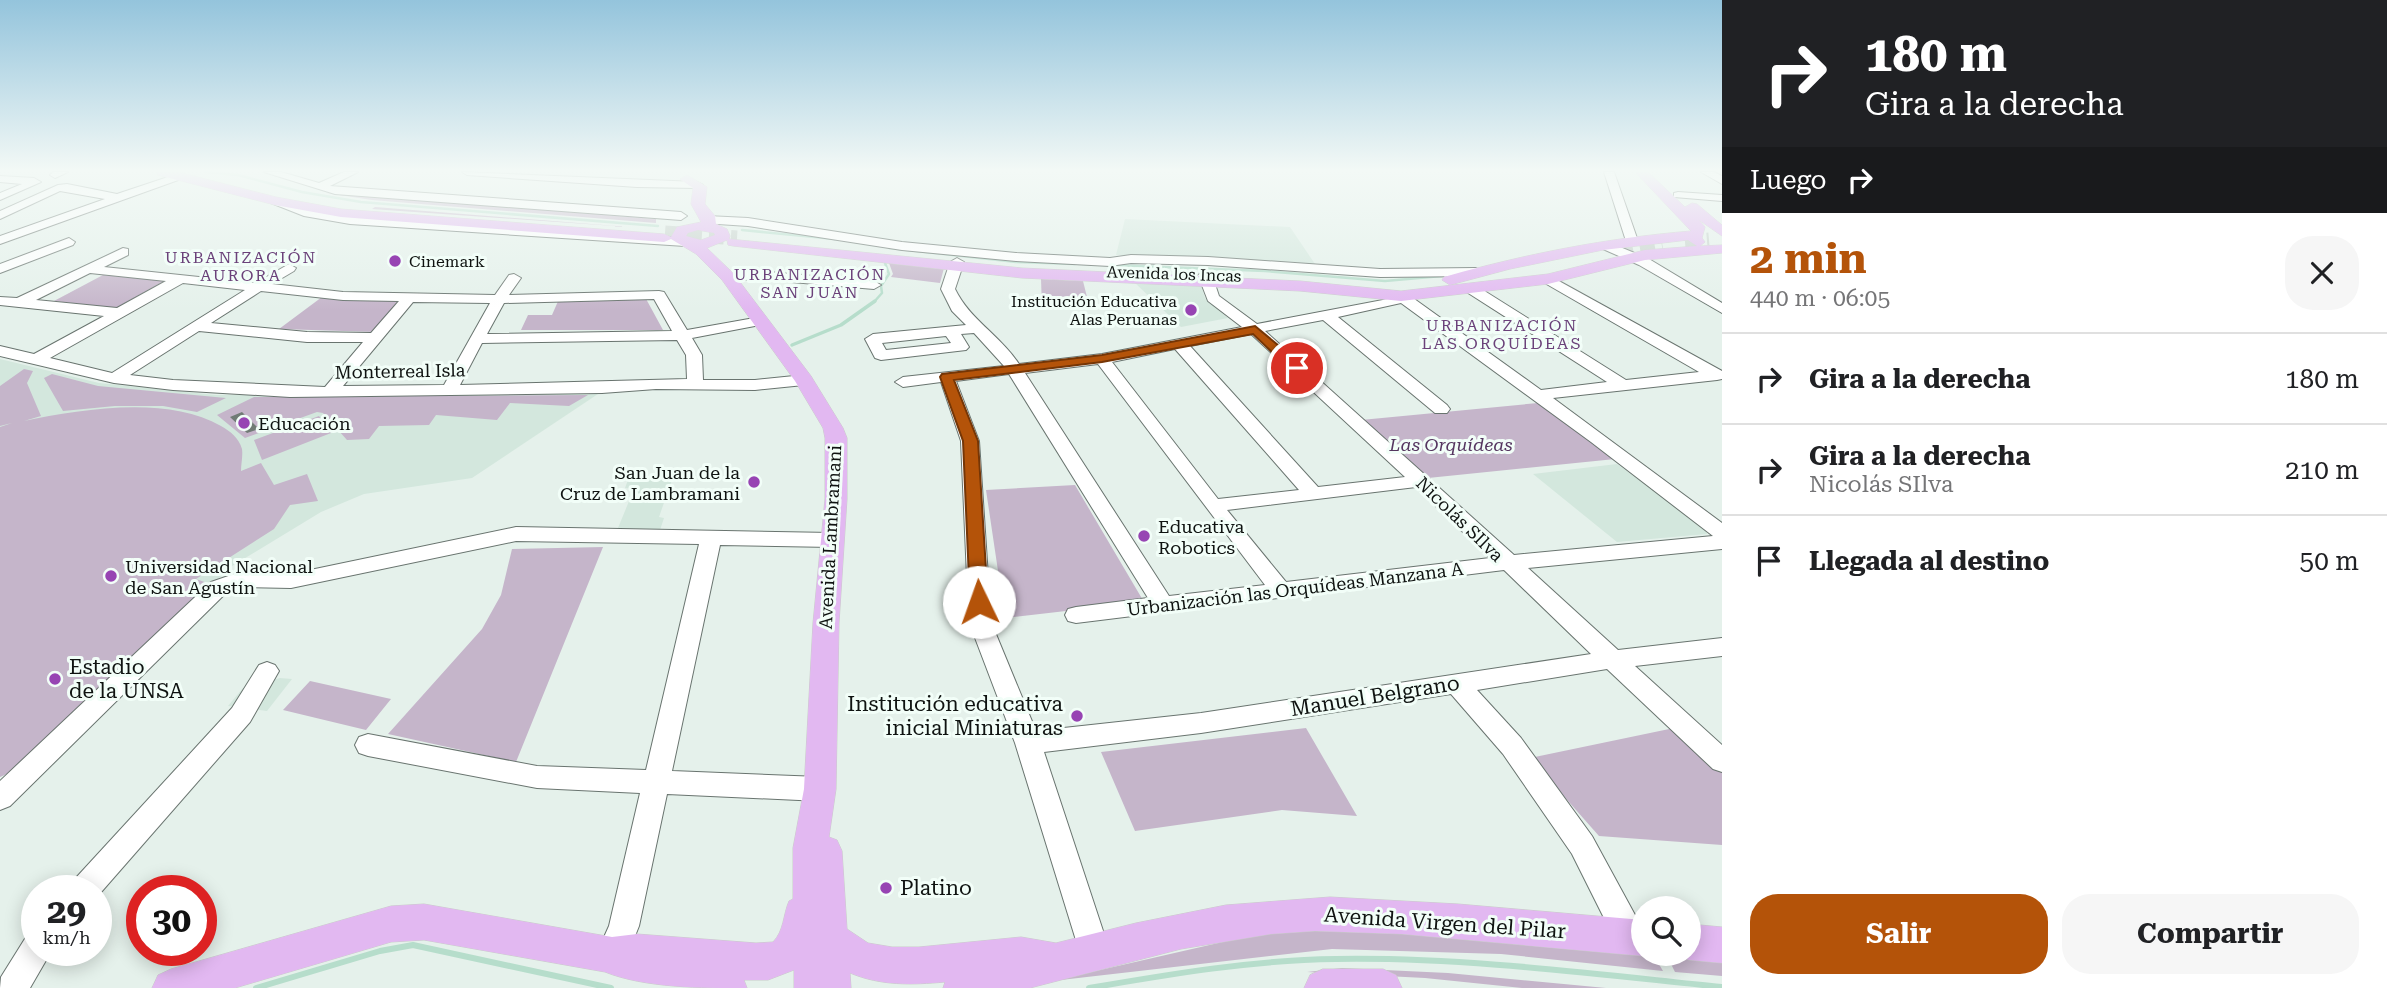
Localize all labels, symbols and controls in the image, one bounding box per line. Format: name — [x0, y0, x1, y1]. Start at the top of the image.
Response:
text: 180 m — [1865, 26, 2007, 83]
icon: right — [1750, 28, 1841, 119]
text: Gira a la derecha — [1865, 85, 2124, 123]
icon: right — [1841, 161, 1879, 199]
text: Luego — [1750, 165, 1827, 195]
text: 2 min — [1750, 234, 1867, 283]
button: close — [2285, 236, 2359, 310]
district label: URBANIZACIÓN AURORA — [165, 248, 317, 285]
place label: Cinemark — [409, 252, 485, 271]
marker: Cinemark — [387, 253, 403, 269]
street label: Avenida los Incas — [1106, 262, 1242, 286]
district label: URBANIZACIÓN SAN JUAN — [734, 265, 886, 302]
text: 440 m · 06:05 — [1750, 285, 1890, 312]
place label: Institución Educativa Alas Peruanas — [1011, 292, 1177, 329]
marker: Institución Educativa Alas Peruanas — [1183, 302, 1199, 318]
district label: URBANIZACIÓN LAS ORQUÍDEAS — [1422, 316, 1582, 353]
pin — [1267, 338, 1327, 398]
icon: arrive — [1278, 349, 1316, 387]
street label: Monterreal Isla — [334, 359, 466, 383]
icon: right — [1750, 360, 1788, 398]
text: Gira a la derecha — [1809, 364, 2030, 394]
text: 180 m — [2285, 364, 2359, 394]
place label: Educación — [258, 413, 351, 434]
marker: Educación — [236, 415, 252, 431]
park label: Las Orquídeas — [1388, 434, 1513, 455]
text: Gira a la derecha — [1809, 441, 2030, 471]
street label: Avenida Lambramani — [815, 444, 845, 630]
icon: right — [1750, 451, 1788, 489]
text: 210 m — [2285, 455, 2359, 485]
place label: San Juan de la Cruz de Lambramani — [560, 462, 740, 504]
text: Nicolás SIlva — [1809, 471, 1953, 498]
street label: Nicolás SIlva — [1412, 472, 1508, 566]
marker: San Juan de la Cruz de Lambramani — [746, 474, 762, 490]
place label: Educativa Robotics — [1158, 516, 1245, 558]
marker: Educativa Robotics — [1136, 528, 1152, 544]
icon: arrive — [1750, 542, 1788, 580]
text: Llegada al destino — [1809, 546, 2049, 576]
text: 50 m — [2300, 546, 2359, 576]
place label: Universidad Nacional de San Agustín — [125, 556, 313, 598]
street label: Urbanización las Orquídeas Manzana A — [1126, 558, 1465, 620]
position arrow — [942, 565, 1016, 639]
marker: Universidad Nacional de San Agustín — [103, 568, 119, 584]
place label: Estadio de la UNSA — [69, 655, 184, 703]
marker: Estadio de la UNSA — [47, 671, 63, 687]
street label: Manuel Belgrano — [1289, 671, 1461, 721]
place label: Institución educativa inicial Miniaturas — [847, 692, 1064, 740]
marker: Institución educativa inicial Miniaturas — [1069, 708, 1085, 724]
speed limit sign: 30 — [126, 875, 217, 966]
place label: Platino — [900, 876, 972, 900]
marker: Platino — [878, 880, 894, 896]
text: 29 — [47, 891, 86, 932]
button: Salir — [1750, 894, 2048, 974]
button: Compartir — [2062, 894, 2359, 974]
map controls — [1631, 896, 1701, 966]
button: search — [1631, 896, 1701, 966]
street label: Avenida Virgen del Pilar — [1323, 903, 1567, 943]
text: km/h — [42, 927, 91, 948]

